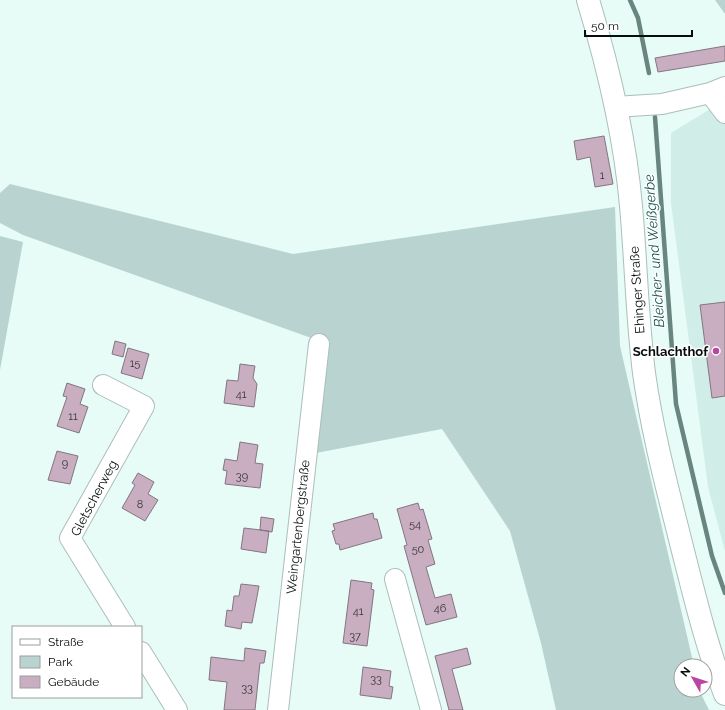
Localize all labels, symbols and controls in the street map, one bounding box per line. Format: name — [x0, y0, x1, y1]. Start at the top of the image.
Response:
scale bar — [585, 12, 692, 38]
text: 50 m — [591, 19, 619, 33]
house number: 1 — [600, 169, 605, 182]
water label: Bleicher- und Weißgerbe — [641, 173, 667, 328]
street label: Ehinger Straße — [626, 245, 648, 334]
place label: Schlachthof — [633, 344, 709, 359]
marker: Schlachthof — [711, 346, 721, 356]
house number: 15 — [130, 357, 140, 370]
house number: 41 — [236, 388, 247, 401]
house number: 11 — [68, 410, 78, 423]
house number: 9 — [62, 457, 68, 470]
street label: Gletscherweg — [68, 457, 120, 539]
street label: Weingartenbergstraße — [283, 459, 313, 595]
house number: 39 — [236, 470, 248, 483]
house number: 8 — [137, 498, 143, 511]
house number: 54 — [409, 518, 421, 531]
house number: 50 — [412, 543, 425, 556]
house number: 46 — [434, 602, 447, 615]
house number: 41 — [353, 605, 364, 618]
legend — [12, 626, 142, 698]
house number: 37 — [349, 630, 361, 643]
text: Straße — [48, 635, 84, 649]
text: Park — [48, 655, 73, 669]
north arrow — [673, 658, 713, 698]
text: N — [678, 665, 693, 679]
house number: 33 — [370, 673, 382, 686]
text: Gebäude — [48, 675, 99, 689]
house number: 33 — [241, 682, 253, 695]

